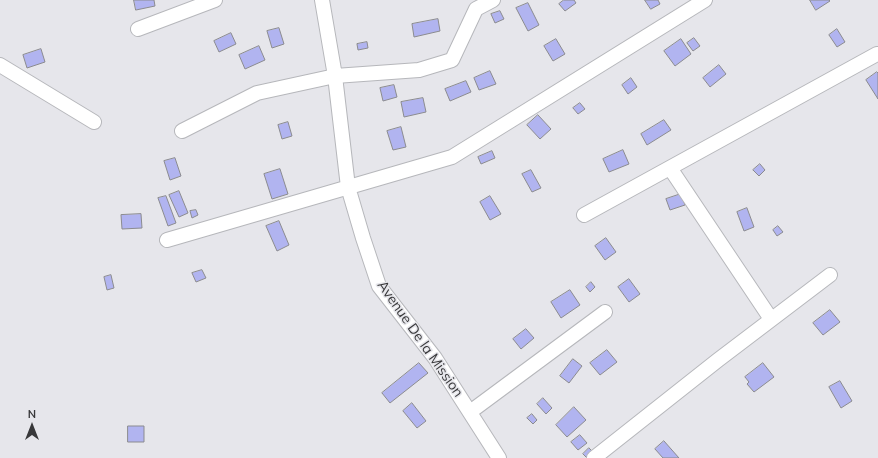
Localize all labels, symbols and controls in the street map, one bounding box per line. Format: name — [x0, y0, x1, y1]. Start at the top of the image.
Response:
street label: Avenue De la Mission — [373, 278, 467, 400]
north arrow — [12, 406, 52, 446]
text: N — [28, 407, 36, 421]

